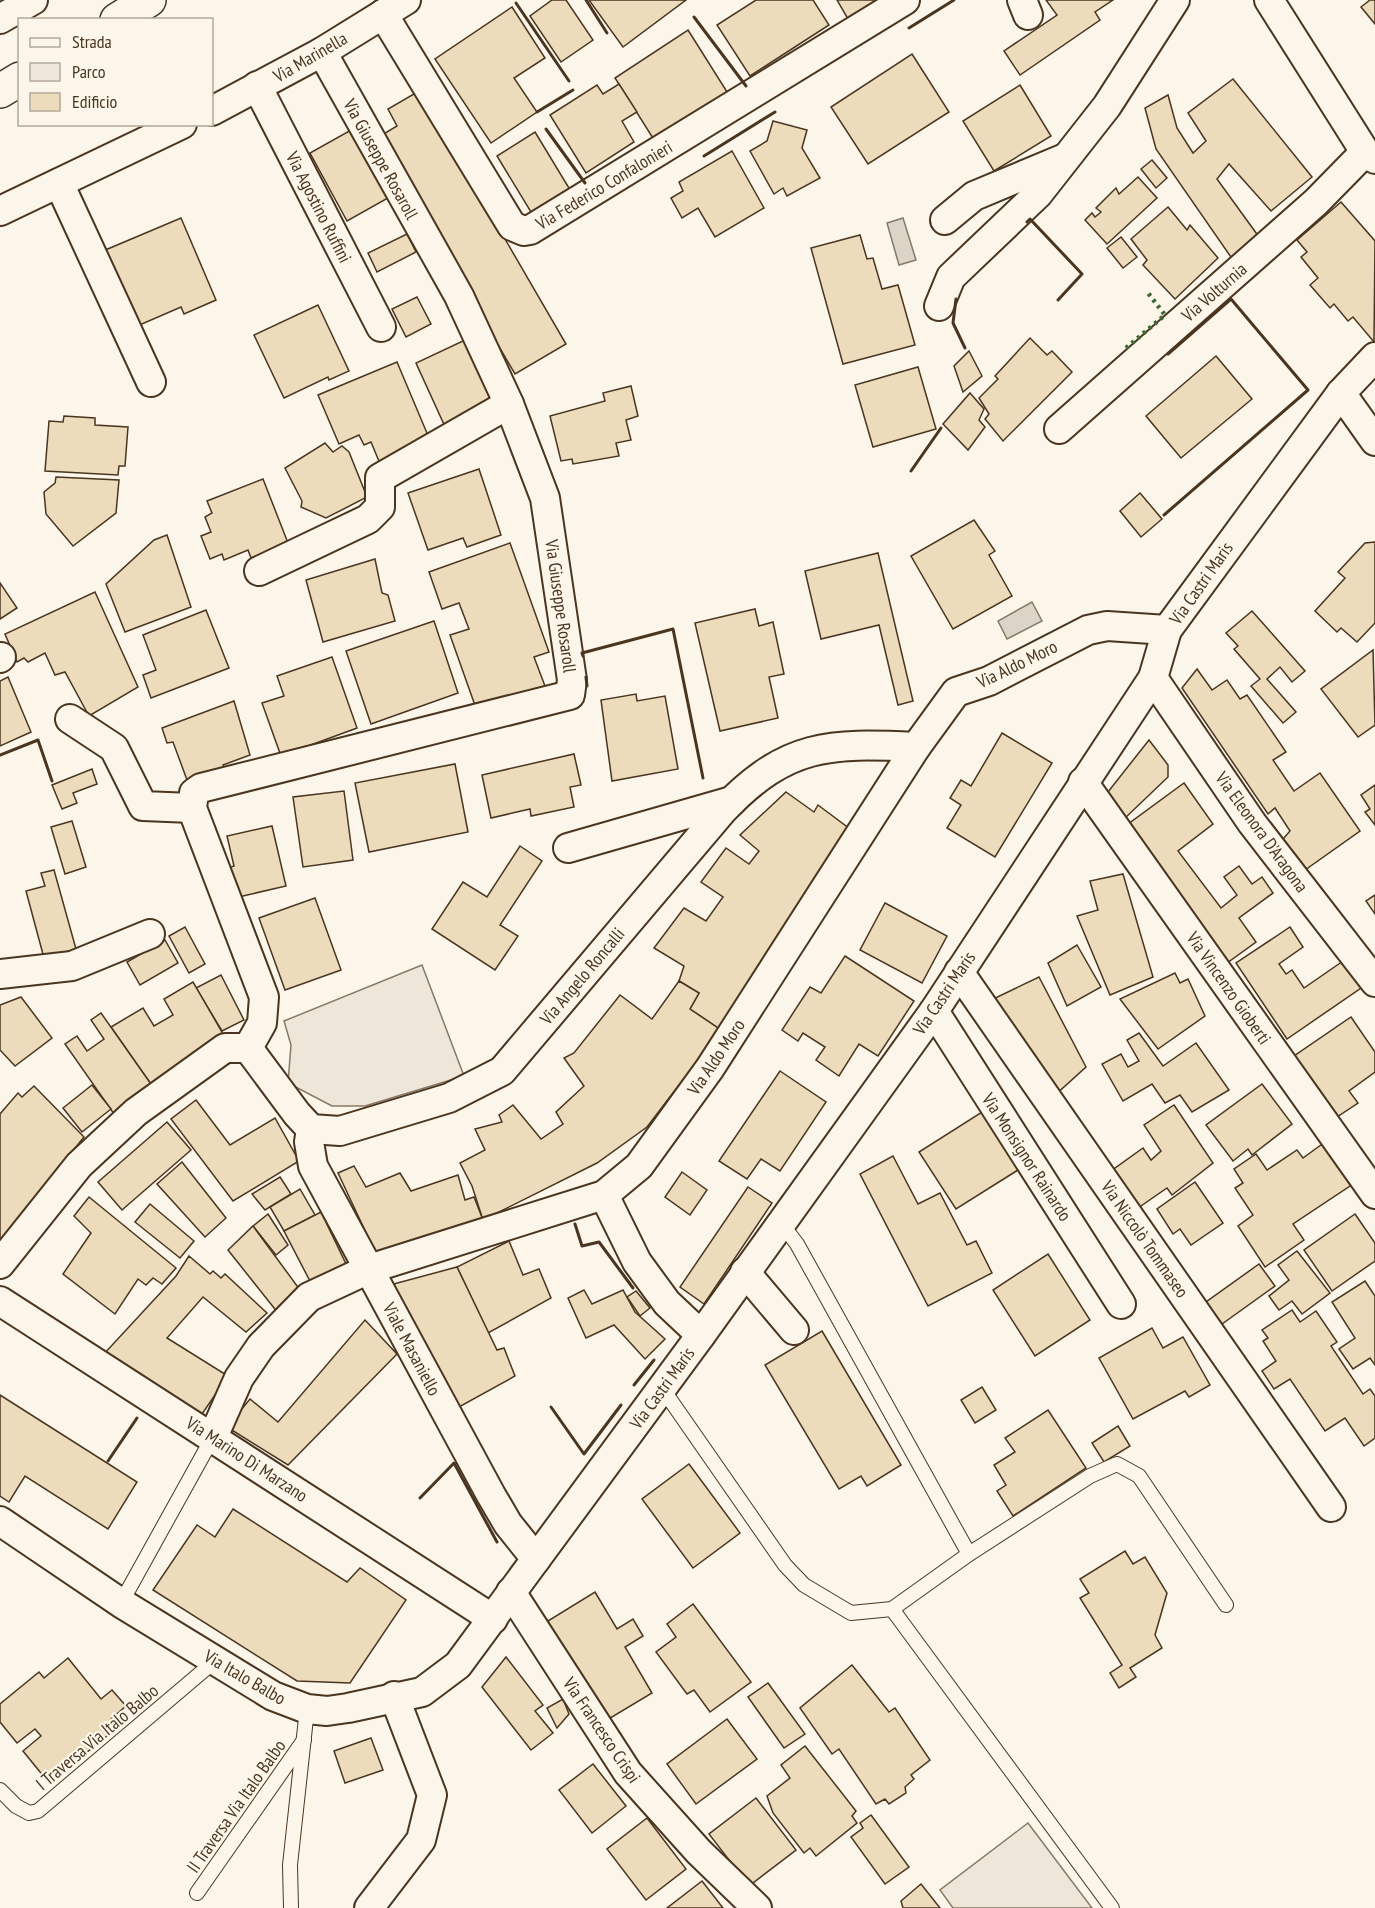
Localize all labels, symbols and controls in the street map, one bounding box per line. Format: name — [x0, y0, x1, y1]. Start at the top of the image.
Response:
legend — [18, 18, 213, 126]
street label: Via Marinella — [268, 27, 351, 88]
text: Strada — [72, 30, 112, 53]
text: Parco — [72, 60, 106, 83]
text: Edificio — [72, 90, 118, 113]
street label: Via Giuseppe Rosaroll — [338, 94, 424, 224]
street label: Via Federico Confalonieri — [531, 135, 676, 235]
street label: Via Agostino Ruffini — [281, 147, 357, 266]
street label: Via Volturnia — [1176, 257, 1251, 327]
street label: Via Giuseppe Rosaroll — [540, 537, 582, 675]
street label: Via Castri Maris — [1164, 537, 1238, 630]
street label: Via Aldo Moro — [972, 635, 1061, 694]
street label: Via Eleonora D'Aragona — [1210, 766, 1313, 897]
street label: Via Angelo Roncalli — [534, 923, 629, 1030]
street label: Via Vincenzo Gioberti — [1181, 926, 1276, 1049]
street label: Via Castri Maris — [907, 947, 980, 1040]
street label: Via Aldo Moro — [682, 1014, 750, 1100]
street label: Via Monsignor Rainardo — [977, 1088, 1077, 1225]
street label: Via Niccolò Tommaseo — [1095, 1175, 1194, 1302]
street label: Viale Masaniello — [377, 1298, 446, 1400]
street label: Via Castri Maris — [624, 1343, 699, 1434]
street label: Via Marino Di Marzano — [181, 1411, 312, 1507]
street label: Via Italo Balbo — [199, 1644, 290, 1710]
street label: Via Francesco Crispi — [558, 1672, 646, 1787]
street label: I Traversa Via Italo Balbo — [31, 1679, 163, 1795]
street label: II Traversa Via Italo Balbo — [181, 1735, 291, 1877]

